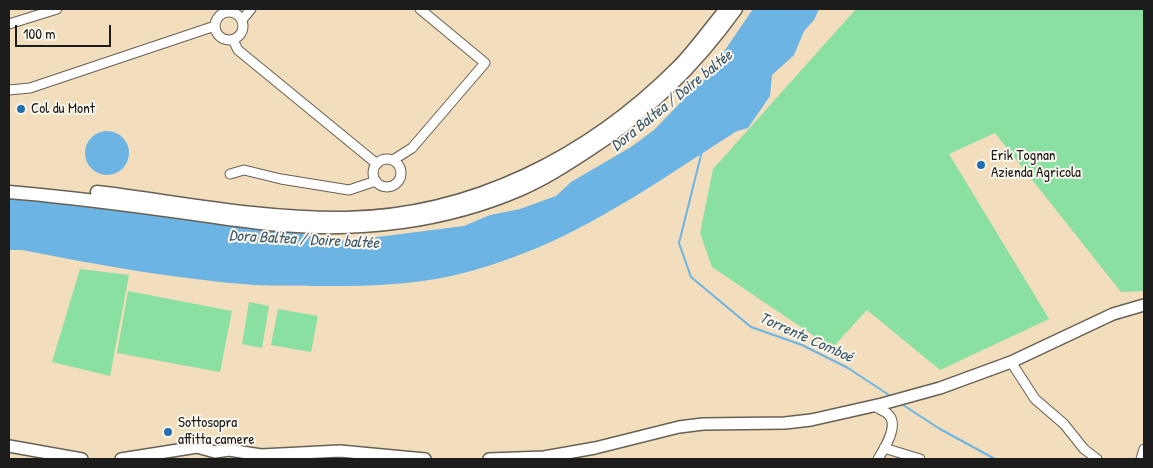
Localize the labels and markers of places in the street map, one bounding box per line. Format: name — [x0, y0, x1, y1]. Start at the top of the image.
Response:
place label: Col du Mont — [31, 100, 95, 118]
marker: Col du Mont — [15, 103, 27, 115]
place label: Erik Tognan Azienda Agricola — [991, 147, 1081, 182]
marker: Erik Tognan Azienda Agricola — [975, 159, 987, 171]
place label: Sottosopra affitta camere — [178, 414, 254, 449]
marker: Sottosopra affitta camere — [162, 426, 174, 438]

